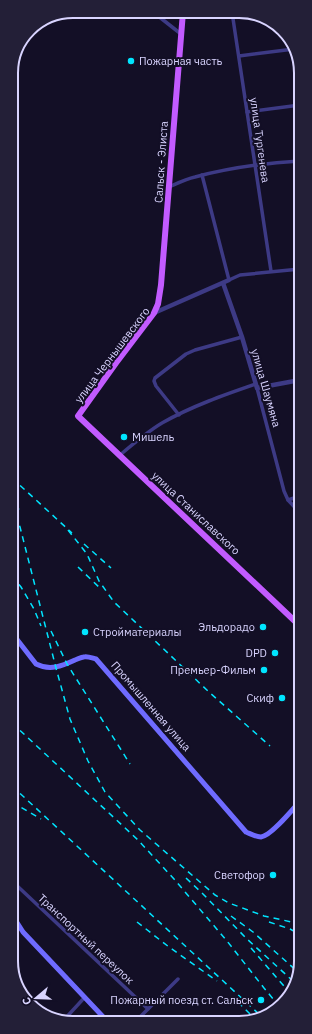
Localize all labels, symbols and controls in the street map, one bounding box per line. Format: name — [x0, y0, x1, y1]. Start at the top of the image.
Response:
place label: Пожарная часть — [139, 54, 223, 68]
marker: Пожарная часть — [126, 56, 136, 66]
street label: улица Тургенева — [247, 97, 273, 184]
street label: Сальск - Элиста — [151, 121, 171, 203]
street label: улица Чернышевского — [71, 304, 153, 406]
street label: улица Шаумяна — [248, 347, 284, 429]
place label: Мишель — [132, 430, 174, 444]
marker: Мишель — [119, 432, 129, 442]
street label: улица Станиславского — [149, 468, 243, 558]
place label: Эльдорадо — [198, 620, 255, 634]
marker: Эльдорадо — [258, 622, 268, 632]
place label: Стройматериалы — [93, 625, 181, 639]
marker: Стройматериалы — [80, 627, 90, 637]
place label: DPD — [246, 646, 267, 660]
marker: DPD — [270, 648, 280, 658]
street label: Промышленная улица — [108, 658, 194, 754]
place label: Премьер-Фильм — [170, 663, 256, 677]
marker: Премьер-Фильм — [259, 665, 269, 675]
place label: Скиф — [246, 691, 274, 705]
marker: Скиф — [277, 693, 287, 703]
place label: Светофор — [214, 868, 265, 882]
marker: Светофор — [268, 870, 278, 880]
street label: Транспортный переулок — [35, 891, 137, 987]
north arrow — [16, 978, 56, 1018]
place label: Пожарный поезд ст. Сальск — [110, 993, 253, 1007]
marker: Пожарный поезд ст. Сальск — [256, 995, 266, 1005]
text: С — [19, 996, 34, 1007]

